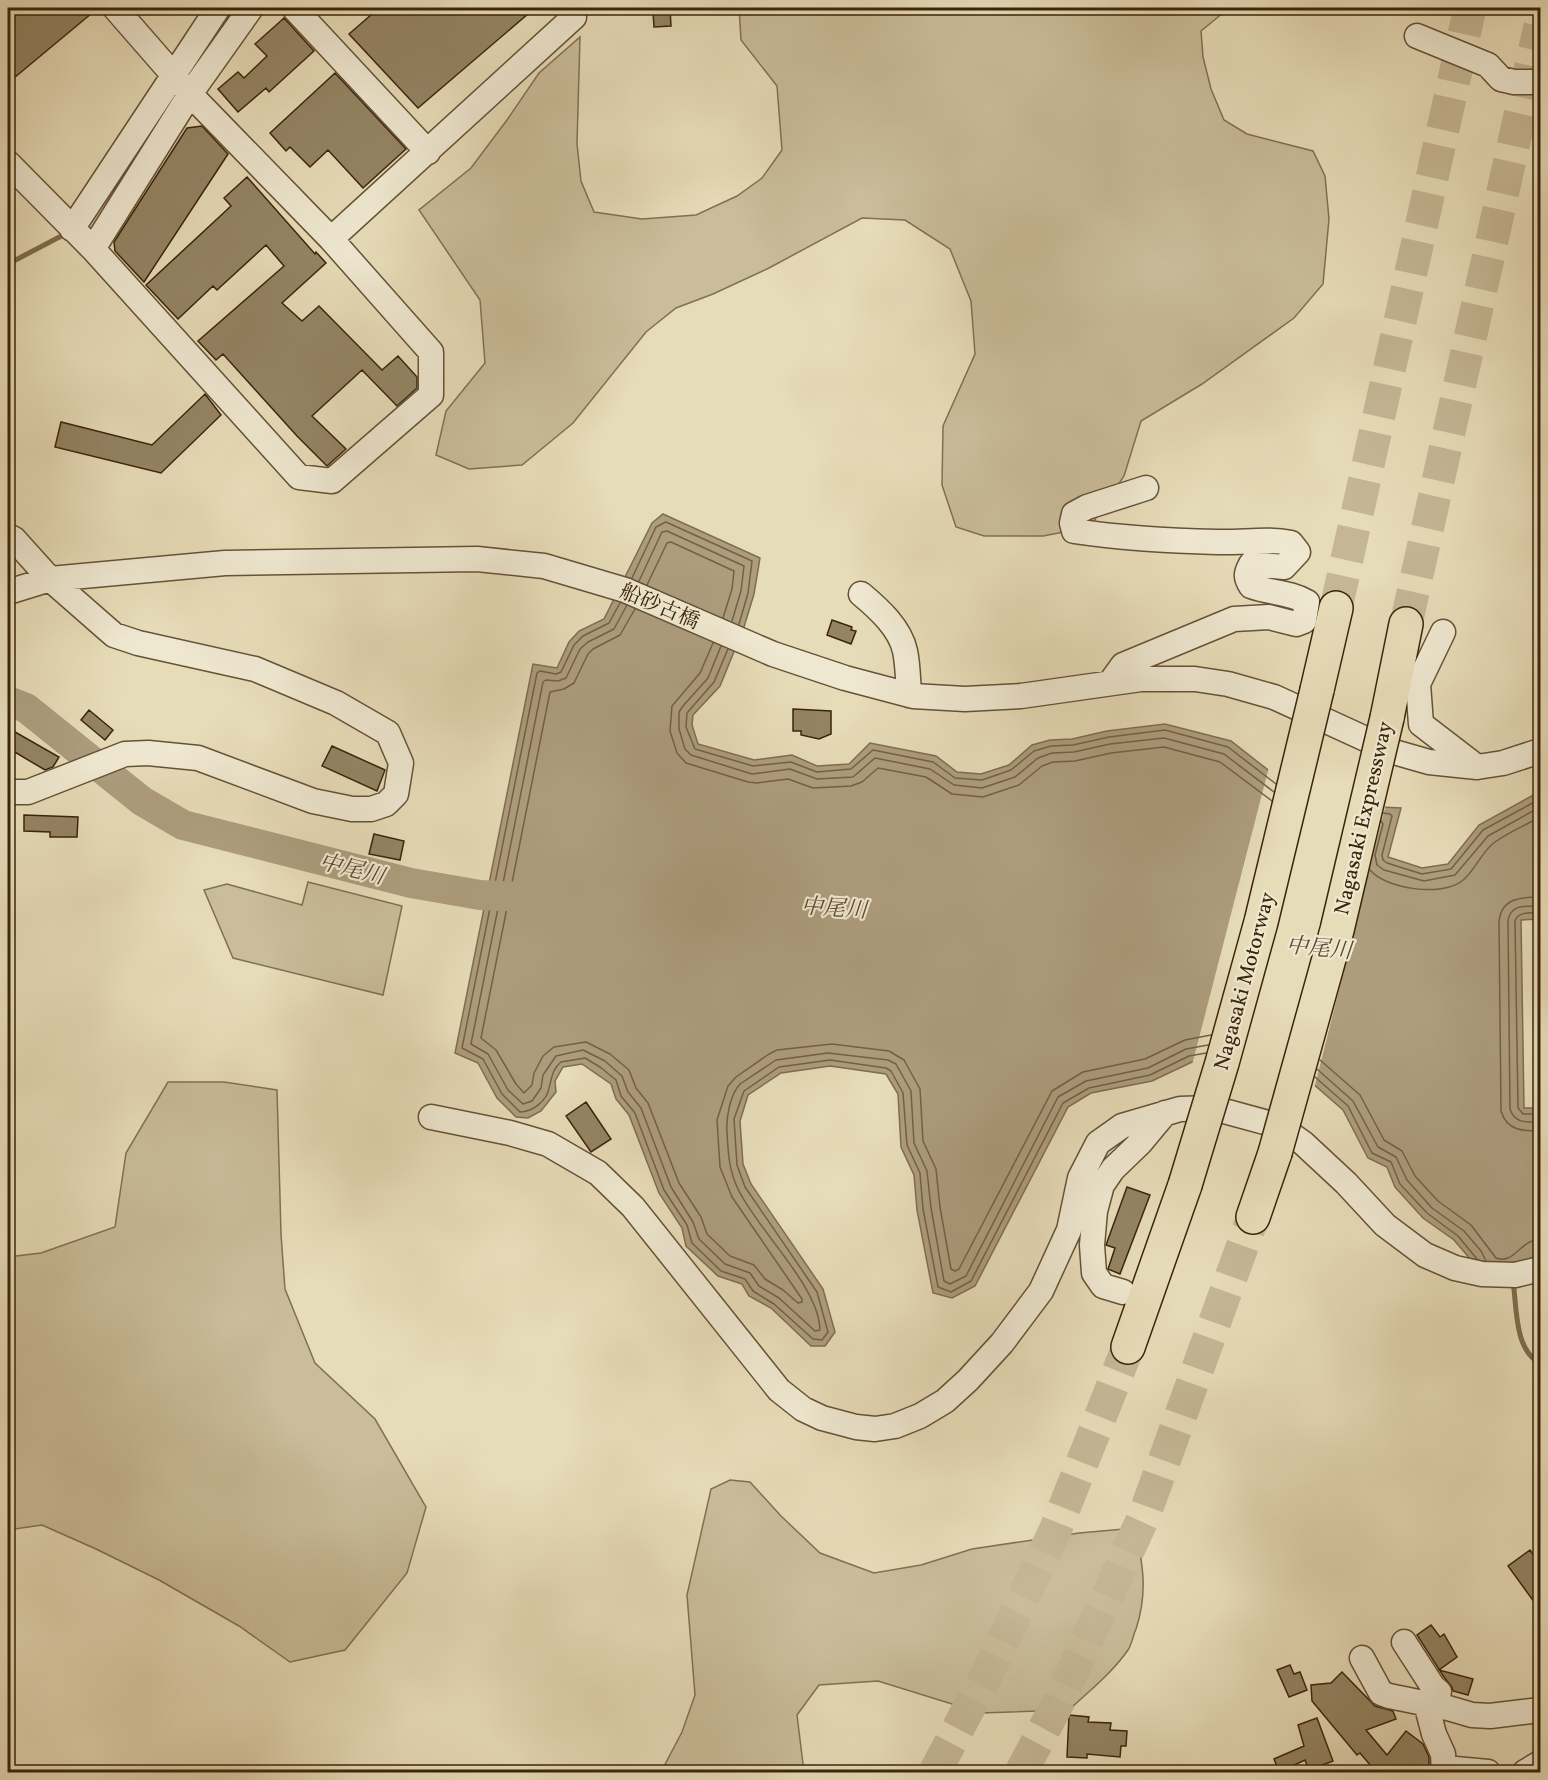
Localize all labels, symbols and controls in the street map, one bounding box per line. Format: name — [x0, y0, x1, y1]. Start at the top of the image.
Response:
street label: 船砂古橋 — [615, 578, 704, 637]
street label: Nagasaki Expressway — [1328, 718, 1401, 918]
water label: 中尾川 — [316, 847, 389, 894]
street label: Nagasaki Motorway — [1208, 888, 1283, 1074]
water label: 中尾川 — [800, 892, 870, 927]
water label: 中尾川 — [1285, 931, 1355, 968]

